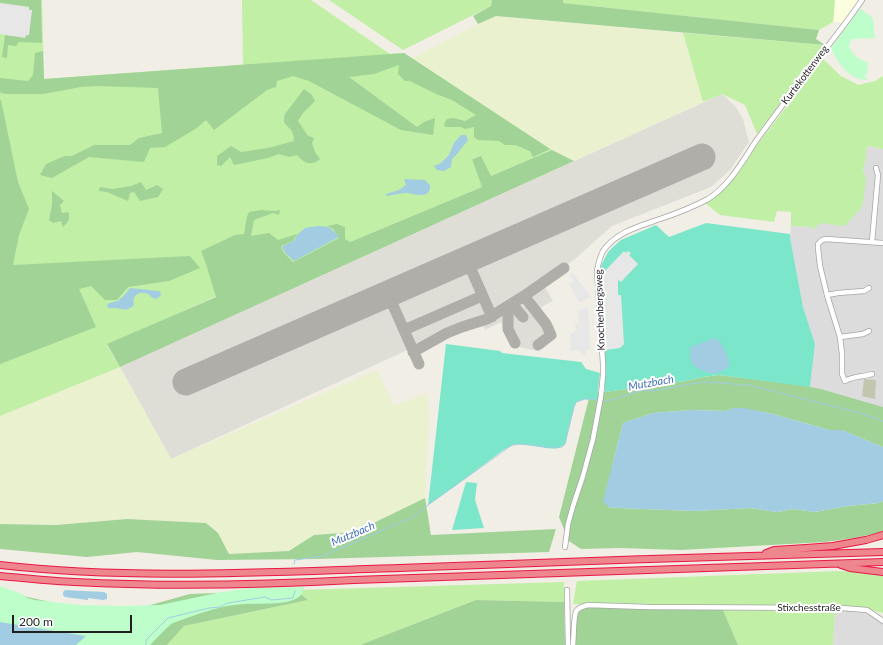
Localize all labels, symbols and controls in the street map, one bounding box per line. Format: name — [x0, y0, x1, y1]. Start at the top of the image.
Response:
street label: Kurtekottenweg — [779, 43, 831, 107]
street label: Knochenbergsweg — [593, 269, 607, 351]
water label: Mutzbach — [627, 373, 675, 393]
water label: Mutzbach — [329, 519, 377, 549]
street label: Stixchesstraße — [777, 602, 841, 614]
scale bar — [14, 607, 134, 633]
text: 200 m — [19, 614, 53, 629]

